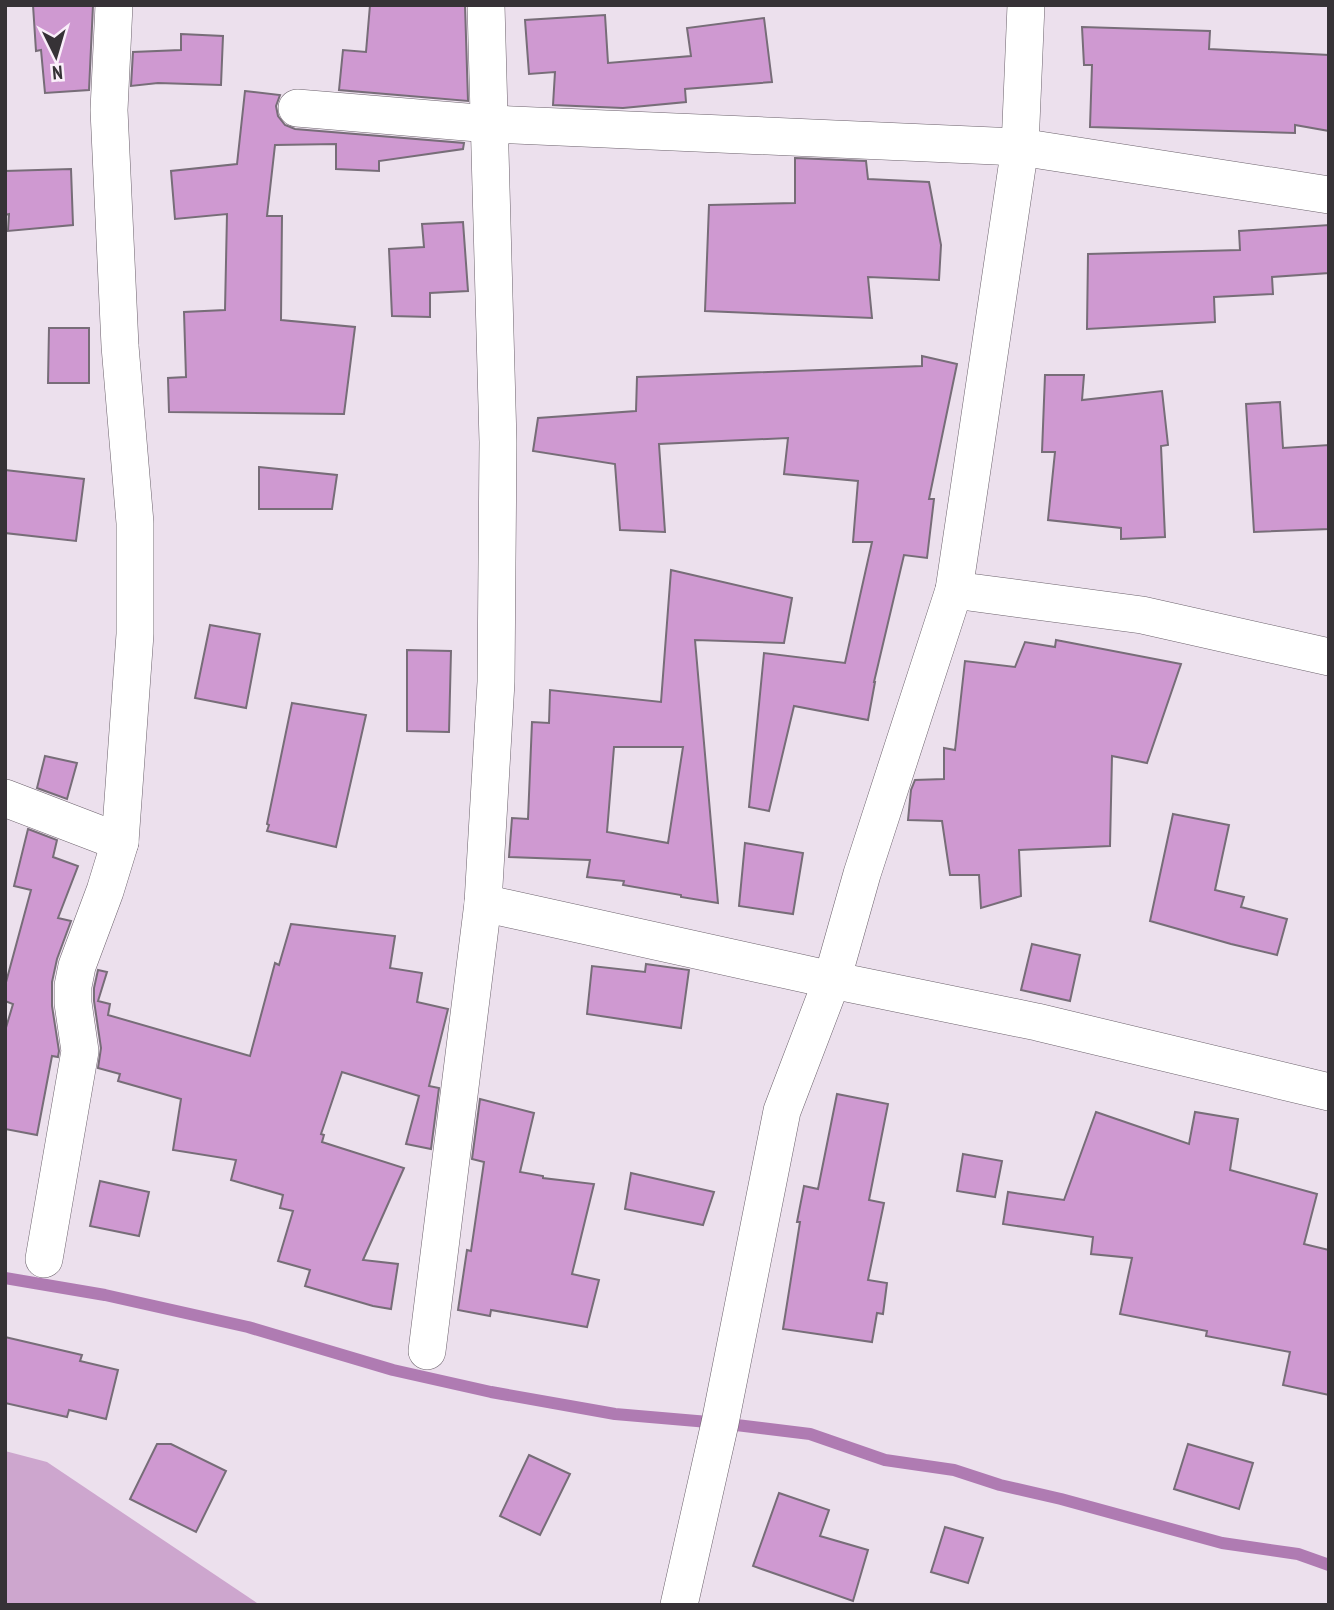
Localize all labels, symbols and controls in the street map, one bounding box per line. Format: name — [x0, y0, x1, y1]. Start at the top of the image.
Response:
north arrow — [21, 21, 91, 91]
text: N — [51, 61, 64, 85]

